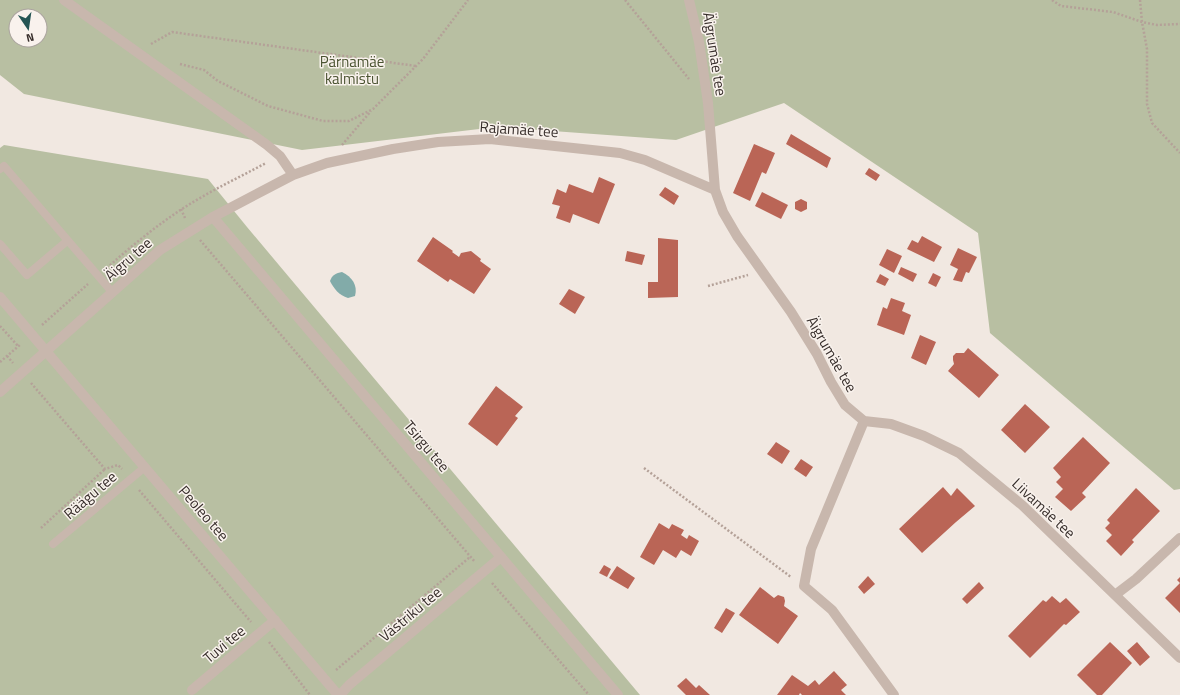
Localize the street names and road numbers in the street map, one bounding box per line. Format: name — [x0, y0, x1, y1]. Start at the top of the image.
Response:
street label: Äigrumäe tee — [697, 11, 733, 97]
street label: Rajamäe tee — [479, 115, 559, 143]
street label: Äigru tee — [99, 232, 157, 286]
street label: Äigrumäe tee — [801, 312, 863, 396]
street label: Tsirgu tee — [398, 415, 456, 477]
street label: Räägu tee — [58, 465, 122, 525]
street label: Liivamäe tee — [1007, 472, 1081, 544]
street label: Peoleo tee — [173, 480, 235, 546]
street label: Västriku tee — [374, 581, 446, 647]
street label: Tuvi tee — [198, 620, 250, 668]

